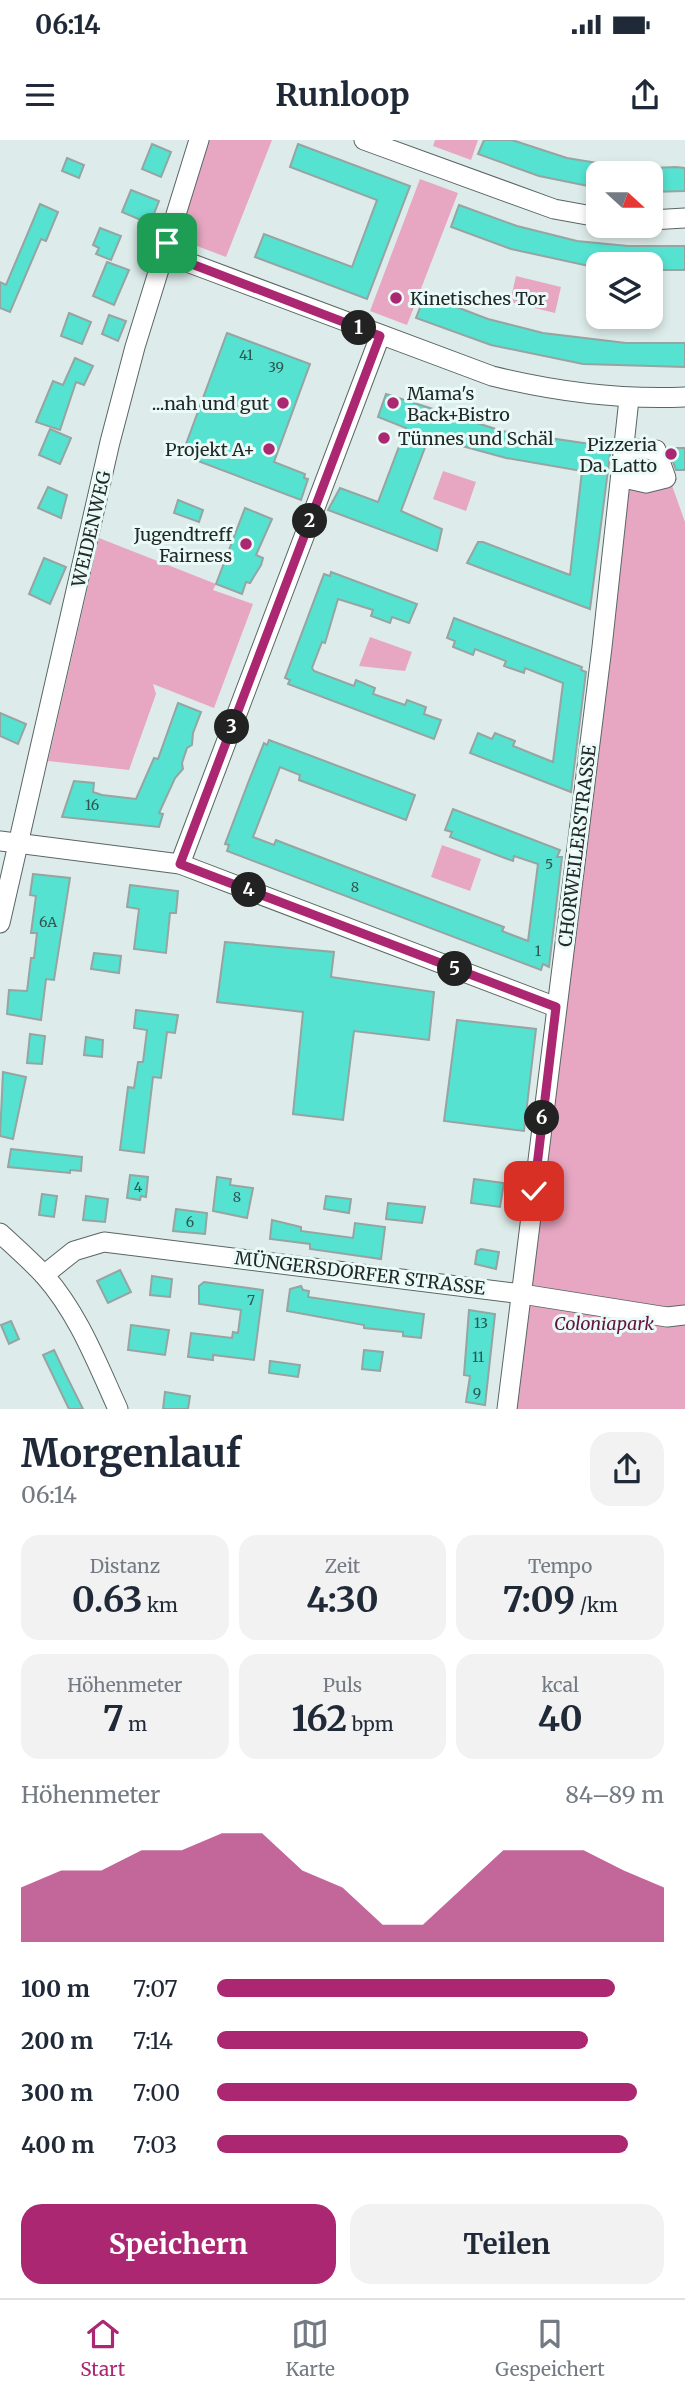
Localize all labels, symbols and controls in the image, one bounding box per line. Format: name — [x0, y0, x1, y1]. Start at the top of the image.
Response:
text: 06:14 — [35, 8, 101, 41]
text: Runloop — [275, 75, 410, 115]
icon: menu — [21, 76, 59, 114]
icon: share — [626, 76, 664, 114]
north arrow — [586, 161, 663, 238]
map controls — [586, 161, 663, 329]
pin — [137, 213, 197, 273]
icon: arrive — [148, 224, 186, 262]
button: layers — [586, 252, 663, 329]
place label: Kinetisches Tor — [410, 287, 546, 310]
marker: Kinetisches Tor — [388, 290, 404, 306]
pin: 1 — [342, 310, 376, 346]
text: 1 — [354, 315, 363, 339]
house number: 41 — [239, 346, 253, 364]
house number: 39 — [268, 358, 284, 376]
place label: Mama's Back+Bistro — [407, 382, 510, 426]
place label: ...nah und gut — [152, 392, 269, 415]
marker: ...nah und gut — [275, 395, 291, 411]
marker: Mama's Back+Bistro — [385, 395, 401, 411]
place label: Tünnes und Schäl — [398, 427, 554, 450]
marker: Tünnes und Schäl — [376, 430, 392, 446]
place label: Pizzeria Da. Latto — [579, 433, 657, 477]
place label: Projekt A+ — [165, 438, 255, 461]
marker: Projekt A+ — [261, 441, 277, 457]
marker: Pizzeria Da. Latto — [663, 446, 679, 462]
street label: WEIDENWEG — [66, 469, 116, 590]
pin: 2 — [292, 504, 328, 538]
text: 2 — [304, 508, 315, 532]
place label: Jugendtreff Fairness — [133, 523, 233, 567]
marker: Jugendtreff Fairness — [238, 536, 254, 552]
pin: 3 — [215, 710, 250, 744]
text: 3 — [226, 714, 237, 738]
street label: CHORWEILERSTRASSE — [553, 743, 601, 948]
house number: 16 — [85, 796, 99, 814]
house number: 5 — [545, 855, 553, 873]
pin: 4 — [232, 872, 266, 908]
text: 4 — [242, 877, 255, 901]
house number: 8 — [351, 878, 359, 896]
house number: 6A — [39, 913, 57, 931]
house number: 1 — [535, 942, 541, 960]
pin: 5 — [438, 952, 472, 986]
text: 5 — [449, 956, 460, 980]
pin: 6 — [524, 1100, 560, 1136]
text: 6 — [536, 1105, 547, 1129]
pin — [504, 1161, 564, 1221]
icon: check — [515, 1172, 553, 1210]
house number: 4 — [134, 1178, 143, 1196]
house number: 8 — [233, 1188, 241, 1206]
house number: 6 — [186, 1213, 194, 1231]
street label: MÜNGERSDORFER STRASSE — [234, 1246, 487, 1300]
house number: 7 — [247, 1291, 255, 1309]
park label: Coloniapark — [554, 1312, 654, 1335]
house number: 13 — [474, 1314, 488, 1332]
house number: 11 — [472, 1348, 484, 1366]
house number: 9 — [473, 1384, 481, 1402]
text: Morgenlauf — [21, 1430, 241, 1477]
button: share — [590, 1432, 664, 1506]
text: 06:14 — [21, 1480, 77, 1509]
text: Distanz — [90, 1554, 160, 1578]
text: Zeit — [325, 1554, 360, 1578]
text: Tempo — [528, 1554, 592, 1578]
text: 0.63 — [72, 1578, 143, 1622]
text: 4:30 — [306, 1578, 379, 1622]
text: 7:09 — [502, 1578, 575, 1622]
text: km — [143, 1593, 178, 1617]
text: /km — [575, 1593, 618, 1617]
text: Höhenmeter — [67, 1673, 182, 1697]
text: Puls — [323, 1673, 362, 1697]
text: kcal — [541, 1673, 579, 1697]
text: 7 — [103, 1697, 124, 1741]
text: 162 — [291, 1697, 347, 1741]
text: 40 — [538, 1697, 583, 1741]
text: m — [124, 1712, 147, 1736]
text: bpm — [347, 1712, 394, 1736]
text: Höhenmeter — [21, 1780, 160, 1809]
text: 84–89 m — [565, 1780, 664, 1809]
text: 100 m — [21, 1974, 90, 2003]
text: 7:07 — [133, 1974, 178, 2003]
text: 200 m — [21, 2026, 93, 2055]
text: 7:14 — [133, 2026, 173, 2055]
text: 300 m — [21, 2078, 93, 2107]
text: 7:00 — [133, 2078, 180, 2107]
text: 400 m — [21, 2130, 95, 2159]
text: 7:03 — [133, 2130, 177, 2159]
button: Speichern — [21, 2204, 336, 2284]
button: Teilen — [350, 2204, 664, 2284]
tab: Start — [80, 2315, 125, 2381]
tab: Karte — [286, 2315, 335, 2381]
tab: Gespeichert — [495, 2315, 605, 2381]

